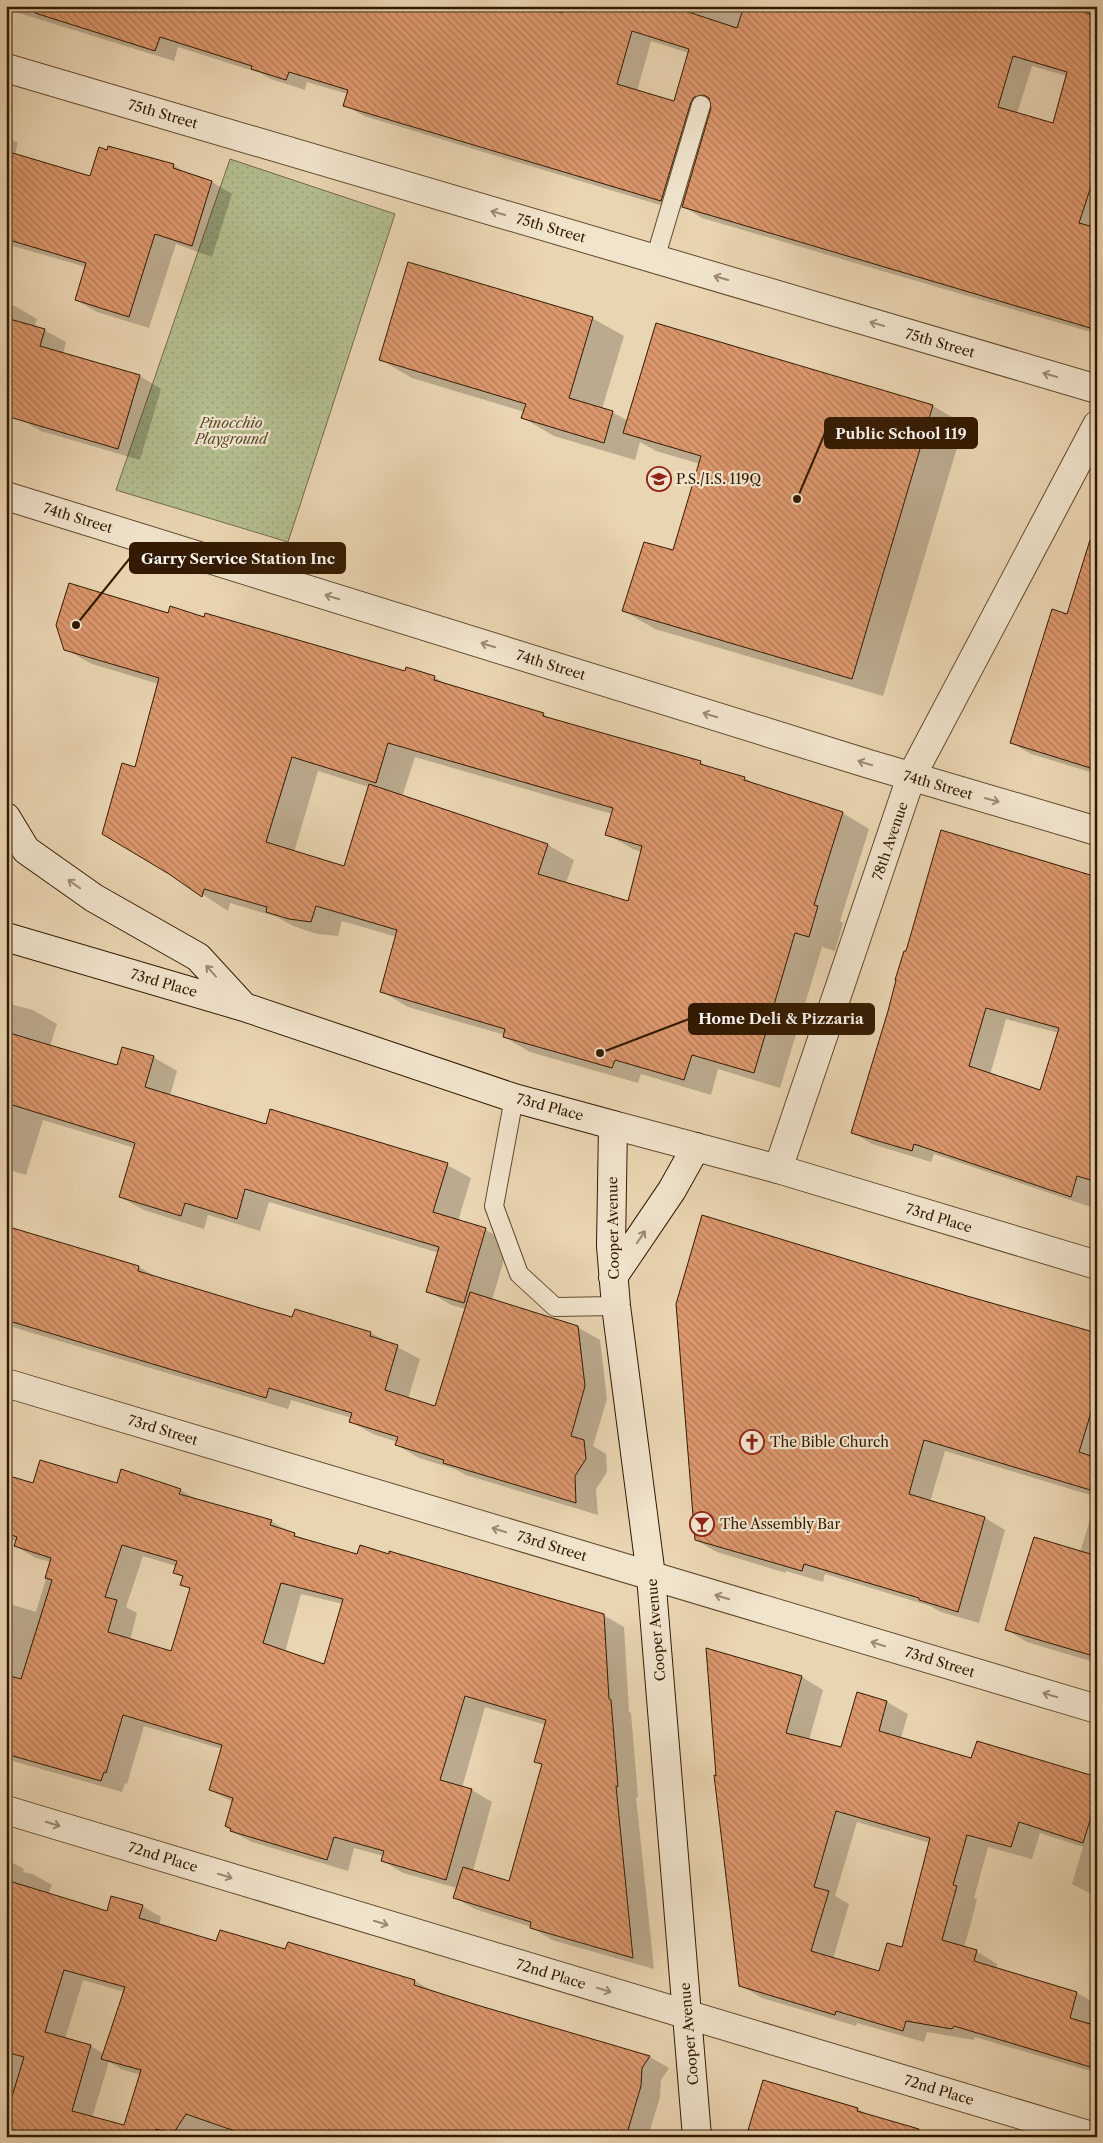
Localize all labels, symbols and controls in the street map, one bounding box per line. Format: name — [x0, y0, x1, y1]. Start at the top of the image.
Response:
street label: 75th Street — [126, 95, 200, 133]
one-way arrow — [491, 207, 507, 217]
street label: 75th Street — [514, 209, 588, 247]
one-way arrow — [714, 273, 730, 283]
one-way arrow — [870, 319, 886, 329]
street label: 75th Street — [903, 324, 977, 362]
one-way arrow — [1042, 370, 1058, 379]
park label: Pinocchio Playground — [194, 414, 269, 448]
callout: Public School 119 — [825, 418, 977, 448]
text: Public School 119 — [835, 424, 967, 443]
school or university icon: P.S./I.S. 119Q — [646, 466, 672, 492]
place label: P.S./I.S. 119Q — [676, 470, 762, 488]
street label: 74th Street — [41, 499, 115, 537]
callout: Garry Service Station Inc — [130, 543, 345, 573]
text: Garry Service Station Inc — [141, 549, 335, 568]
one-way arrow — [325, 592, 341, 602]
one-way arrow — [480, 640, 496, 650]
street label: 74th Street — [514, 646, 588, 684]
one-way arrow — [702, 709, 718, 719]
one-way arrow — [857, 758, 873, 767]
street label: 74th Street — [901, 766, 975, 804]
one-way arrow — [983, 796, 999, 806]
street label: 78th Avenue — [868, 799, 912, 883]
one-way arrow — [68, 879, 82, 889]
one-way arrow — [205, 964, 217, 977]
street label: 73rd Place — [129, 965, 200, 1001]
callout: Home Deli & Pizzaria — [689, 1004, 874, 1034]
text: Home Deli & Pizzaria — [698, 1009, 864, 1028]
street label: 73rd Place — [515, 1089, 586, 1125]
street label: Cooper Avenue — [603, 1176, 623, 1280]
street label: 73rd Place — [904, 1199, 975, 1237]
one-way arrow — [636, 1230, 646, 1244]
street label: 73rd Street — [126, 1411, 200, 1449]
church icon: The Bible Church — [739, 1429, 765, 1455]
place label: The Bible Church — [770, 1433, 889, 1451]
bar icon: The Assembly Bar — [689, 1511, 715, 1537]
place label: The Assembly Bar — [720, 1515, 840, 1533]
one-way arrow — [492, 1525, 508, 1535]
street label: 73rd Street — [515, 1527, 589, 1565]
street label: Cooper Avenue — [643, 1578, 669, 1682]
one-way arrow — [714, 1592, 730, 1602]
one-way arrow — [870, 1638, 886, 1648]
street label: 73rd Street — [903, 1643, 977, 1681]
one-way arrow — [1042, 1690, 1058, 1700]
one-way arrow — [45, 1820, 61, 1830]
street label: 72nd Place — [126, 1838, 200, 1876]
one-way arrow — [217, 1871, 233, 1881]
one-way arrow — [373, 1918, 389, 1928]
street label: 72nd Place — [514, 1955, 588, 1993]
street label: Cooper Avenue — [676, 1982, 702, 2086]
one-way arrow — [595, 1985, 611, 1995]
street label: 72nd Place — [902, 2071, 976, 2109]

